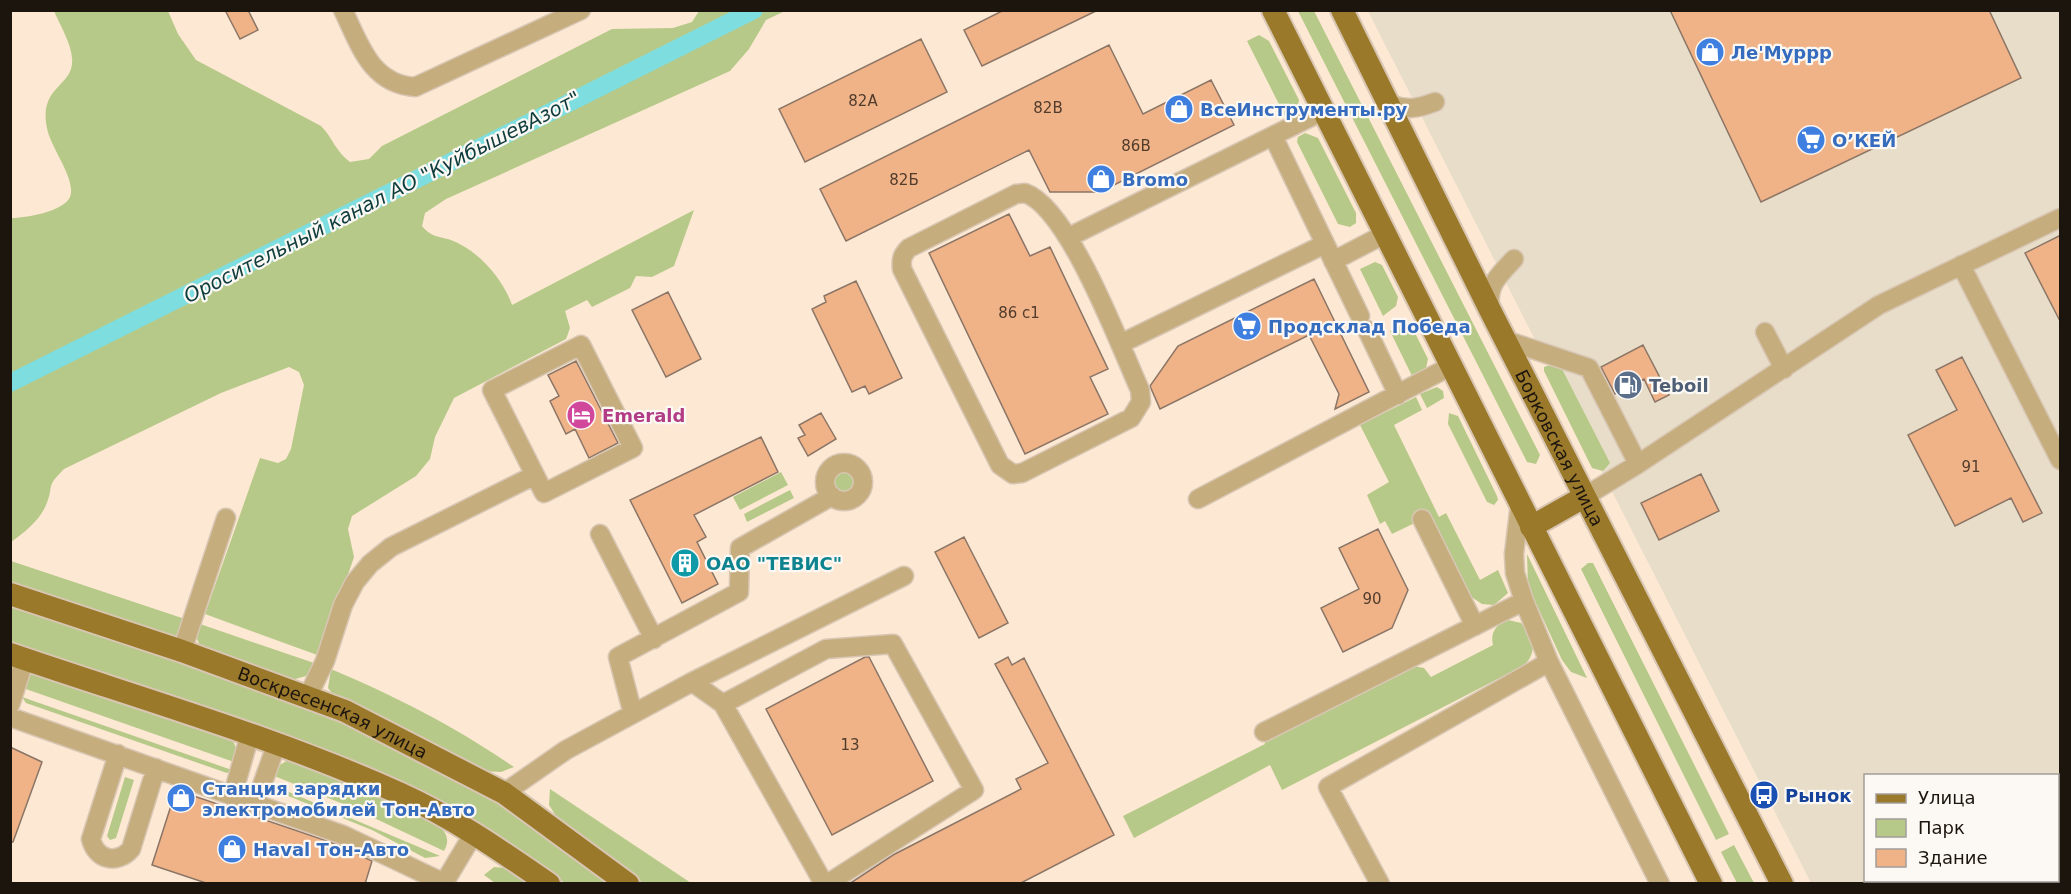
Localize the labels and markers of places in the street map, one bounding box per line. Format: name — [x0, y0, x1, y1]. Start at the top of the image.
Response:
shop icon: Ле'Муррр — [1694, 36, 1726, 68]
place label: Ле'Муррр — [1731, 42, 1832, 63]
shop icon: ВсеИнструменты.ру — [1163, 93, 1195, 125]
place label: ВсеИнструменты.ру — [1200, 99, 1408, 120]
supermarket icon: О’КЕЙ — [1795, 124, 1827, 156]
place label: О’КЕЙ — [1832, 130, 1896, 151]
shop icon: Bromo — [1085, 163, 1117, 195]
place label: Bromo — [1122, 169, 1188, 190]
supermarket icon: Продсклад Победа — [1231, 310, 1263, 342]
place label: Продсклад Победа — [1268, 316, 1471, 337]
fuel station icon: Teboil — [1612, 369, 1644, 401]
place label: Teboil — [1649, 375, 1709, 396]
hotel icon: Emerald — [565, 399, 597, 431]
place label: Emerald — [602, 405, 685, 426]
building icon: ОАО "ТЕВИС" — [669, 547, 701, 579]
place label: ОАО "ТЕВИС" — [706, 553, 842, 574]
place label: Станция зарядки электромобилей Тон-Авто — [202, 778, 475, 820]
bus stop icon: Рынок — [1748, 779, 1780, 811]
shop icon: Станция зарядки электромобилей Тон-Авто — [165, 782, 197, 814]
place label: Рынок — [1785, 785, 1852, 806]
shop icon: Haval Тон-Авто — [216, 833, 248, 865]
place label: Haval Тон-Авто — [253, 839, 409, 860]

